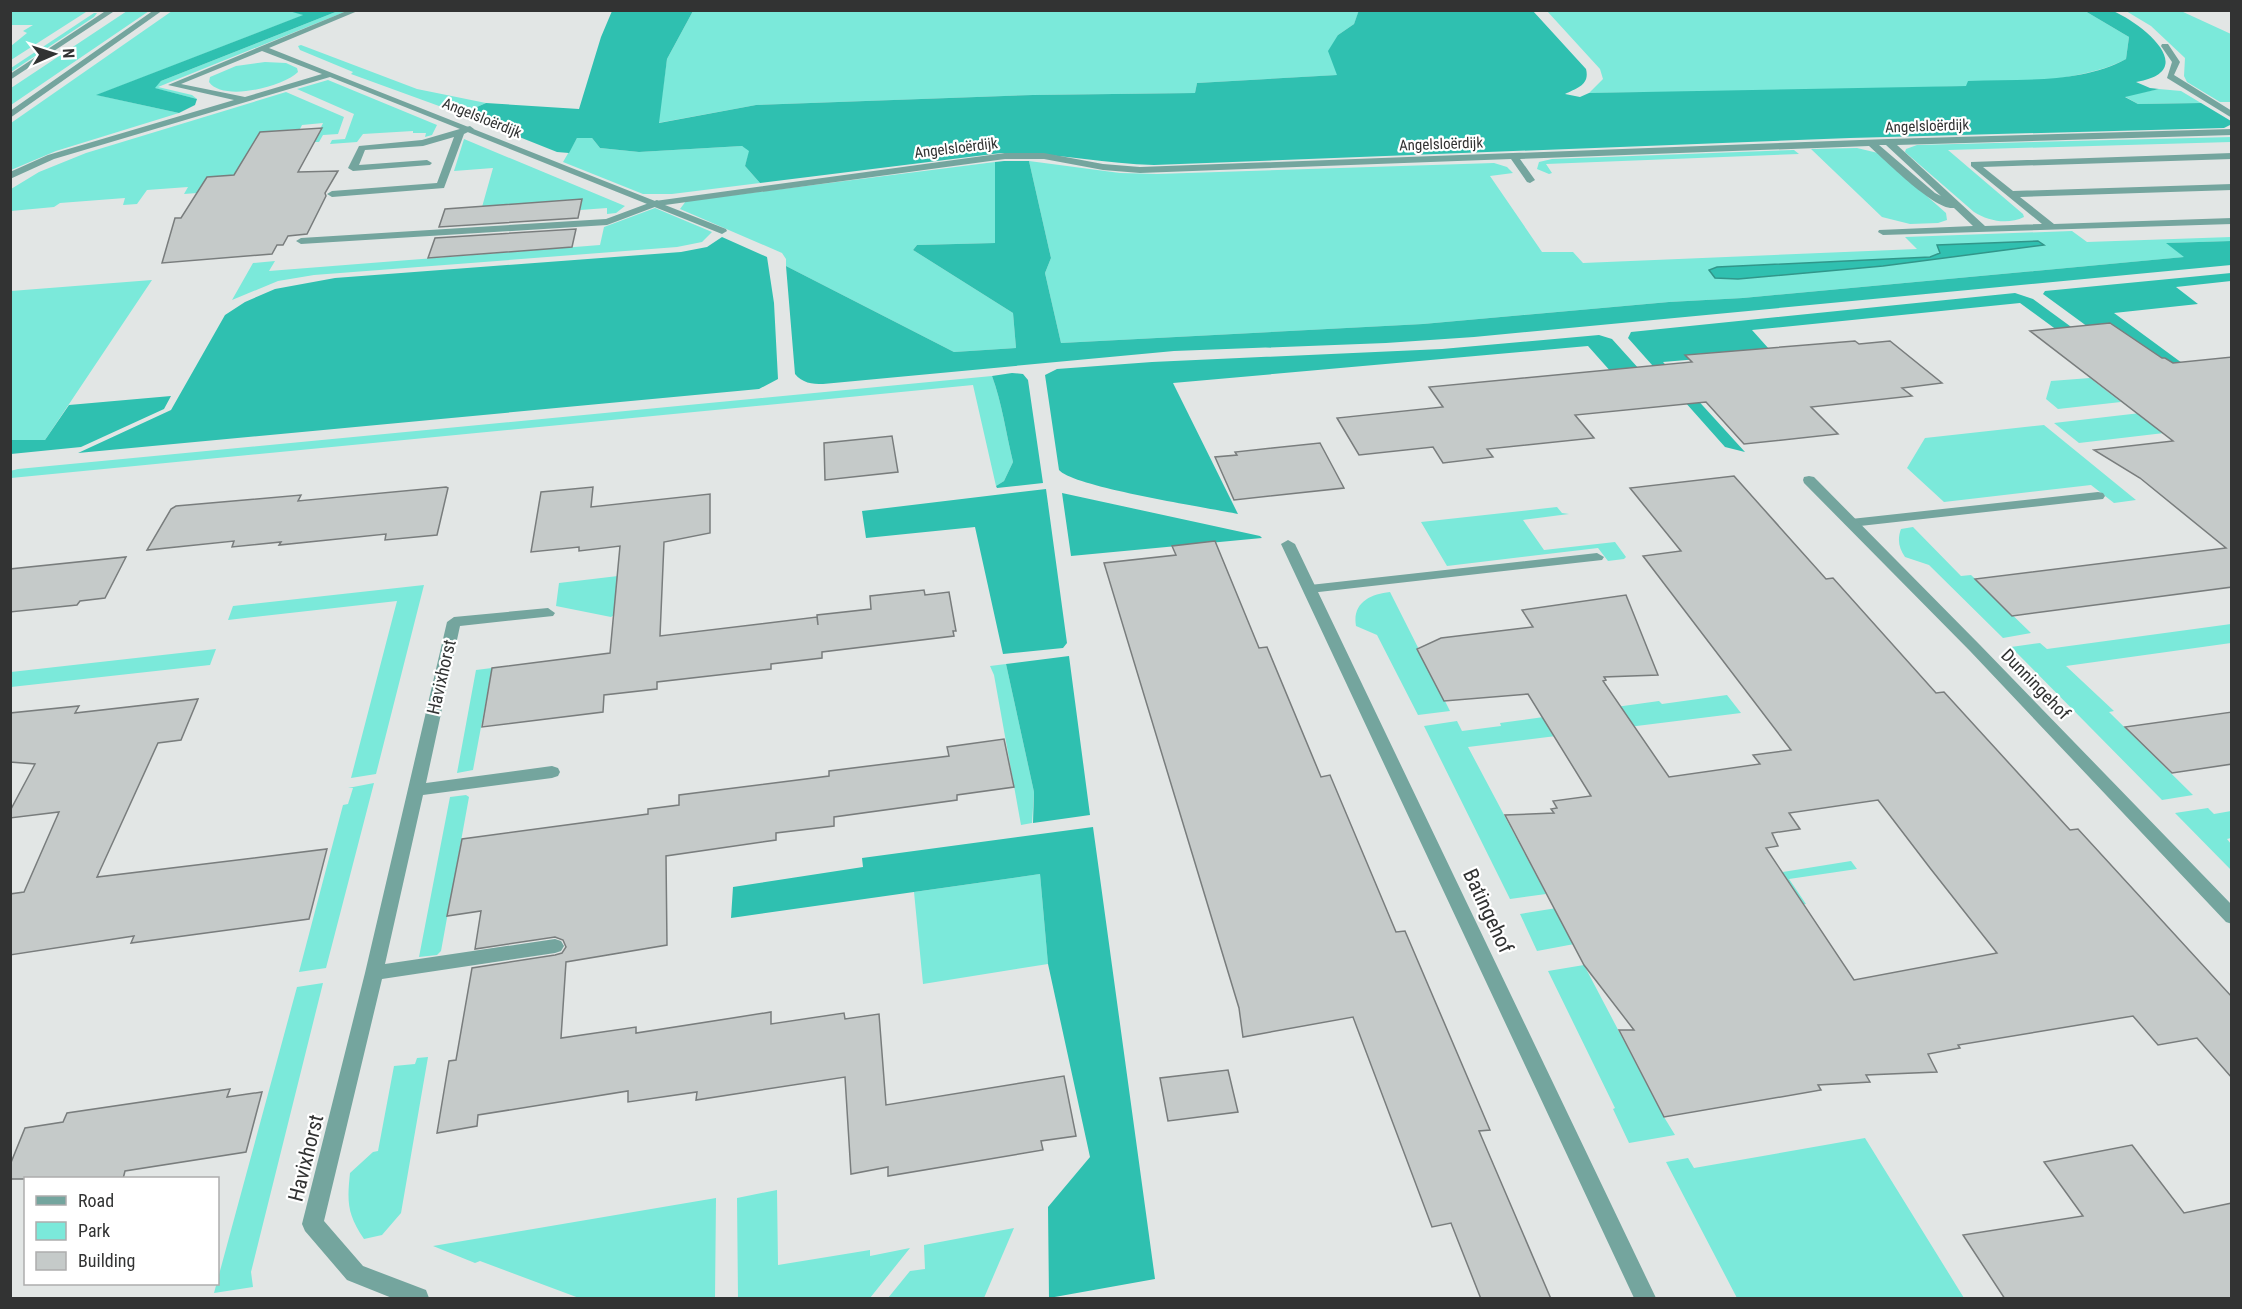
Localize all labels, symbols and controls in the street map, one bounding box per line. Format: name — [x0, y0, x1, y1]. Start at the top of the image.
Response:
north arrow — [24, 24, 84, 84]
text: N — [59, 48, 78, 59]
street label: Angelsloërdijk — [440, 94, 525, 142]
street label: Angelsloërdijk — [1885, 116, 1970, 136]
street label: Angelsloërdijk — [913, 134, 999, 162]
street label: Angelsloërdijk — [1399, 134, 1484, 154]
street label: Havixhorst — [422, 638, 460, 716]
street label: Dunningehof — [1997, 644, 2075, 724]
street label: Batingehof — [1458, 865, 1518, 957]
street label: Havixhorst — [284, 1112, 328, 1204]
legend — [24, 1177, 219, 1285]
text: Road — [78, 1190, 114, 1211]
text: Park — [78, 1220, 110, 1241]
text: Building — [78, 1250, 135, 1271]

